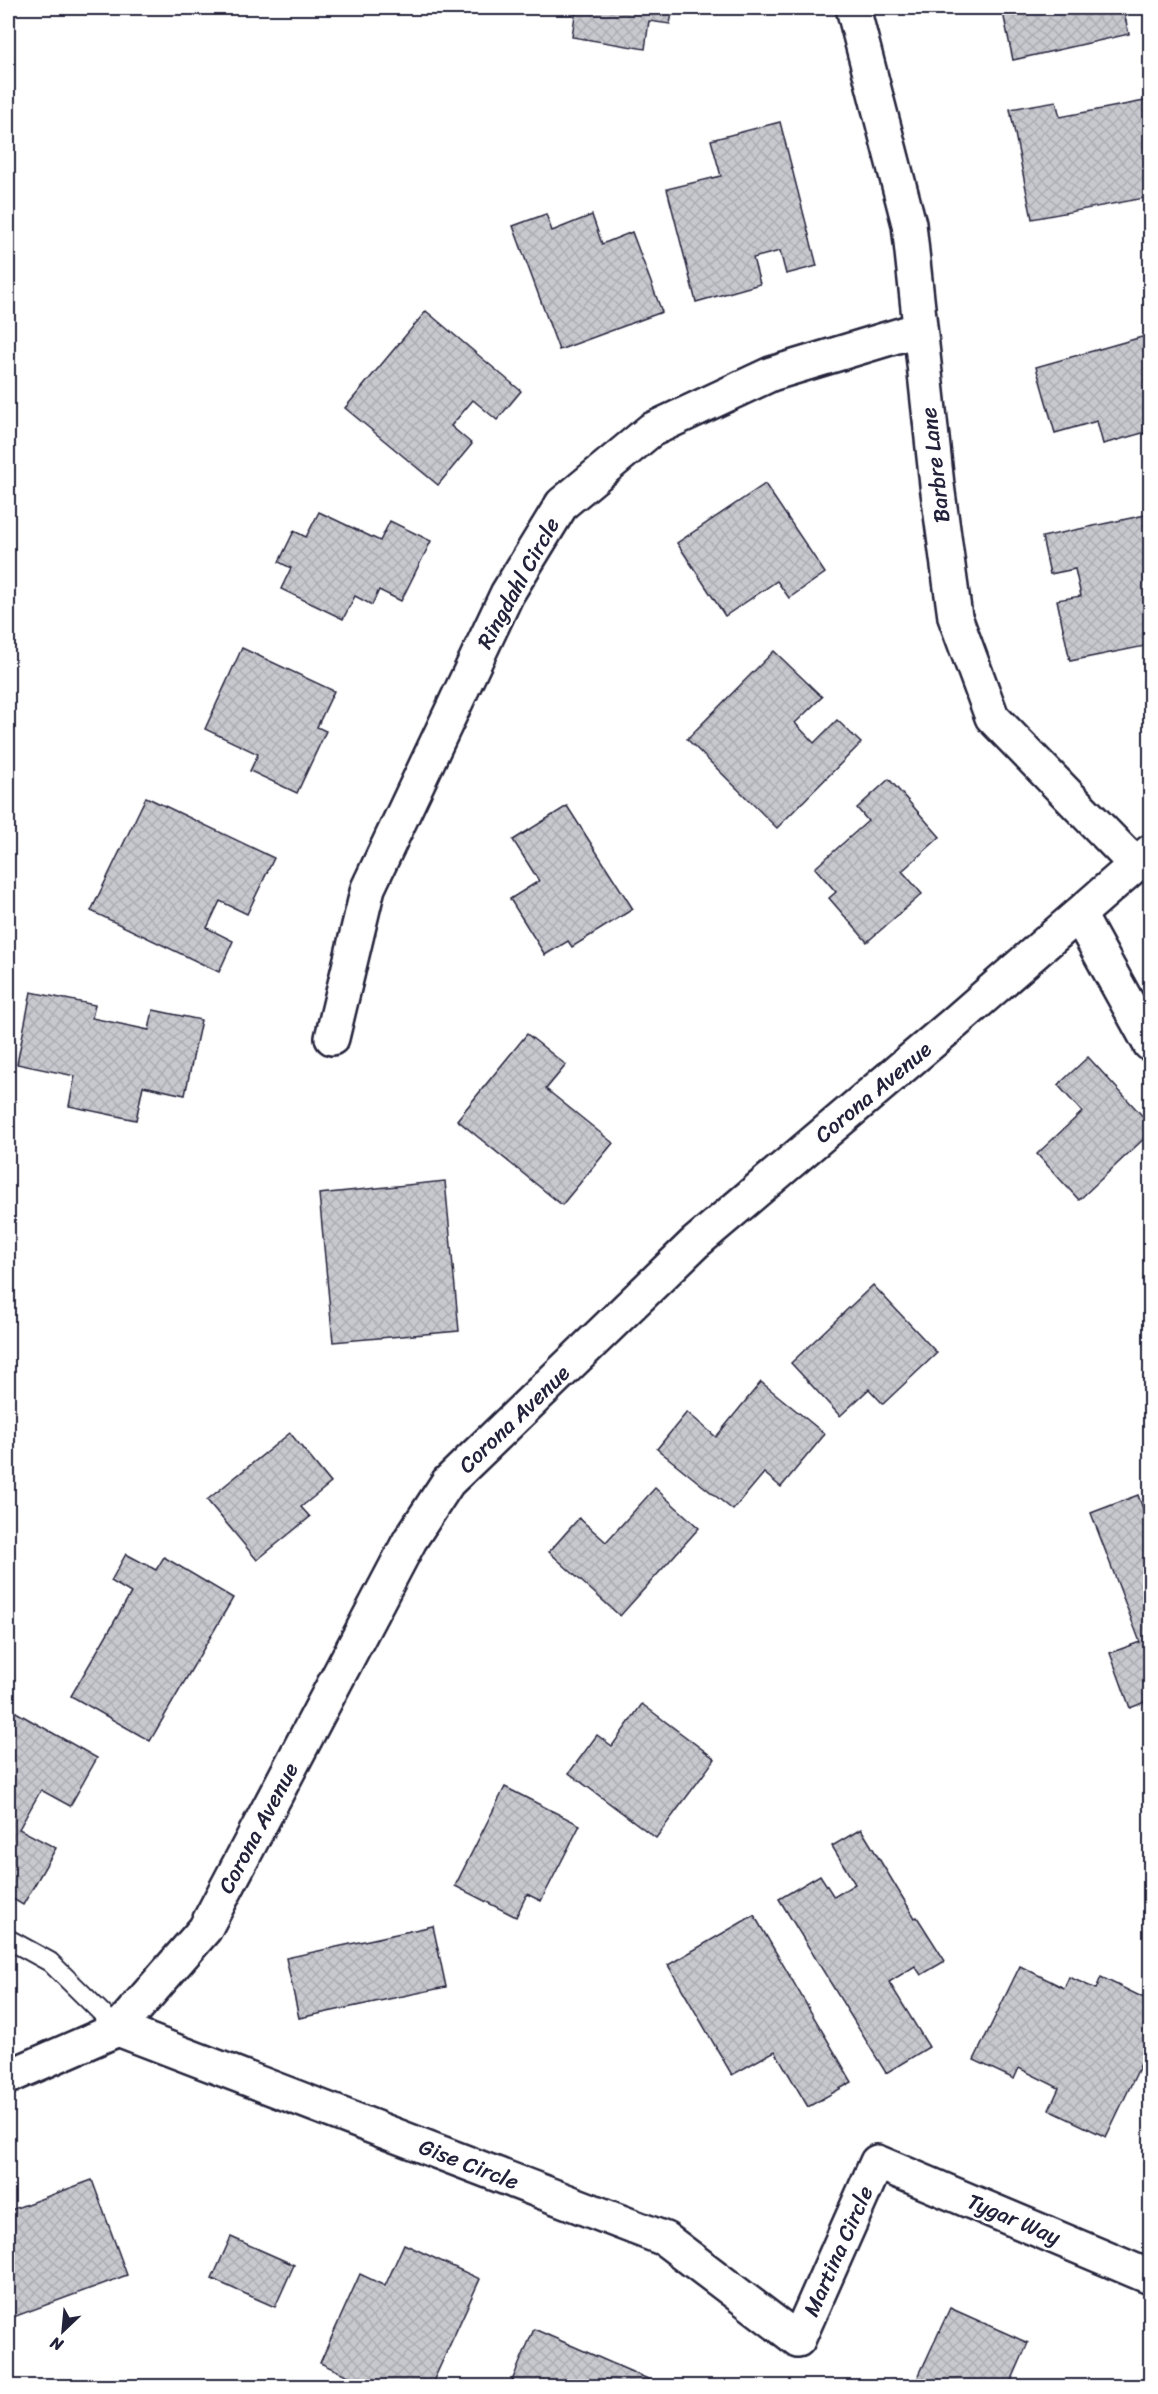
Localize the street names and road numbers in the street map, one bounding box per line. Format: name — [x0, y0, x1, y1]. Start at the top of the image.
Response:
street label: Barbre Lane — [909, 405, 961, 525]
street label: Ringdahl Circle — [466, 510, 570, 656]
street label: Corona Avenue — [805, 1031, 941, 1153]
street label: Corona Avenue — [449, 1355, 580, 1483]
street label: Corona Avenue — [207, 1755, 309, 1901]
street label: Gise Circle — [413, 2127, 525, 2201]
street label: Martina Circle — [792, 2179, 884, 2323]
street label: Tygar Way — [961, 2182, 1067, 2256]

